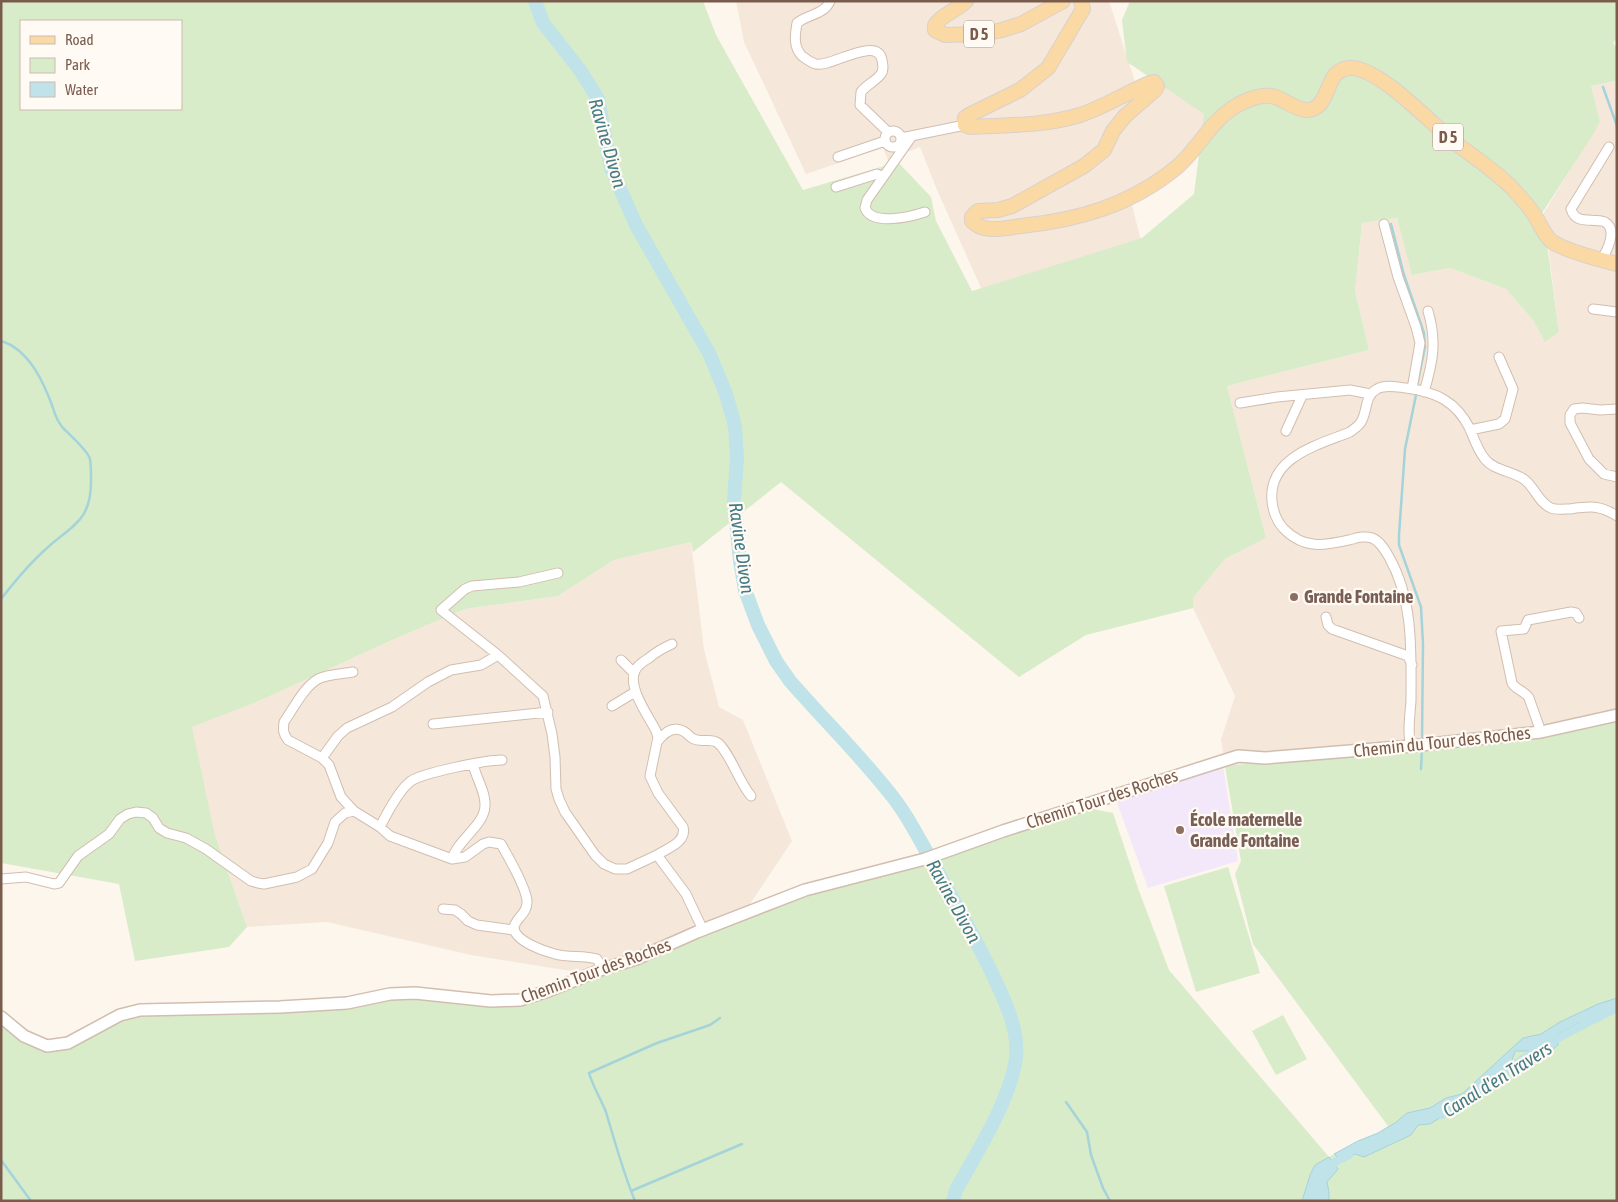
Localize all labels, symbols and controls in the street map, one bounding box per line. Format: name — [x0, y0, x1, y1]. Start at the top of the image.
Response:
legend — [20, 20, 182, 110]
road number: D 5 — [964, 20, 994, 48]
text: Road — [65, 31, 94, 48]
text: Park — [65, 56, 90, 73]
text: Water — [65, 81, 98, 98]
water label: Ravine Divon — [585, 96, 631, 190]
road number: D 5 — [1433, 124, 1463, 150]
water label: Ravine Divon — [725, 501, 759, 595]
place label: Grande Fontaine — [1304, 586, 1413, 607]
marker: Grande Fontaine — [1288, 591, 1300, 603]
street label: Chemin du Tour des Roches — [1353, 722, 1531, 761]
street label: Chemin Tour des Roches — [1023, 764, 1180, 833]
place label: École maternelle Grande Fontaine — [1190, 809, 1302, 851]
marker: École maternelle Grande Fontaine — [1174, 824, 1186, 836]
water label: Ravine Divon — [922, 856, 986, 946]
street label: Chemin Tour des Roches — [518, 934, 674, 1007]
water label: Canal d'en Travers — [1438, 1037, 1556, 1121]

